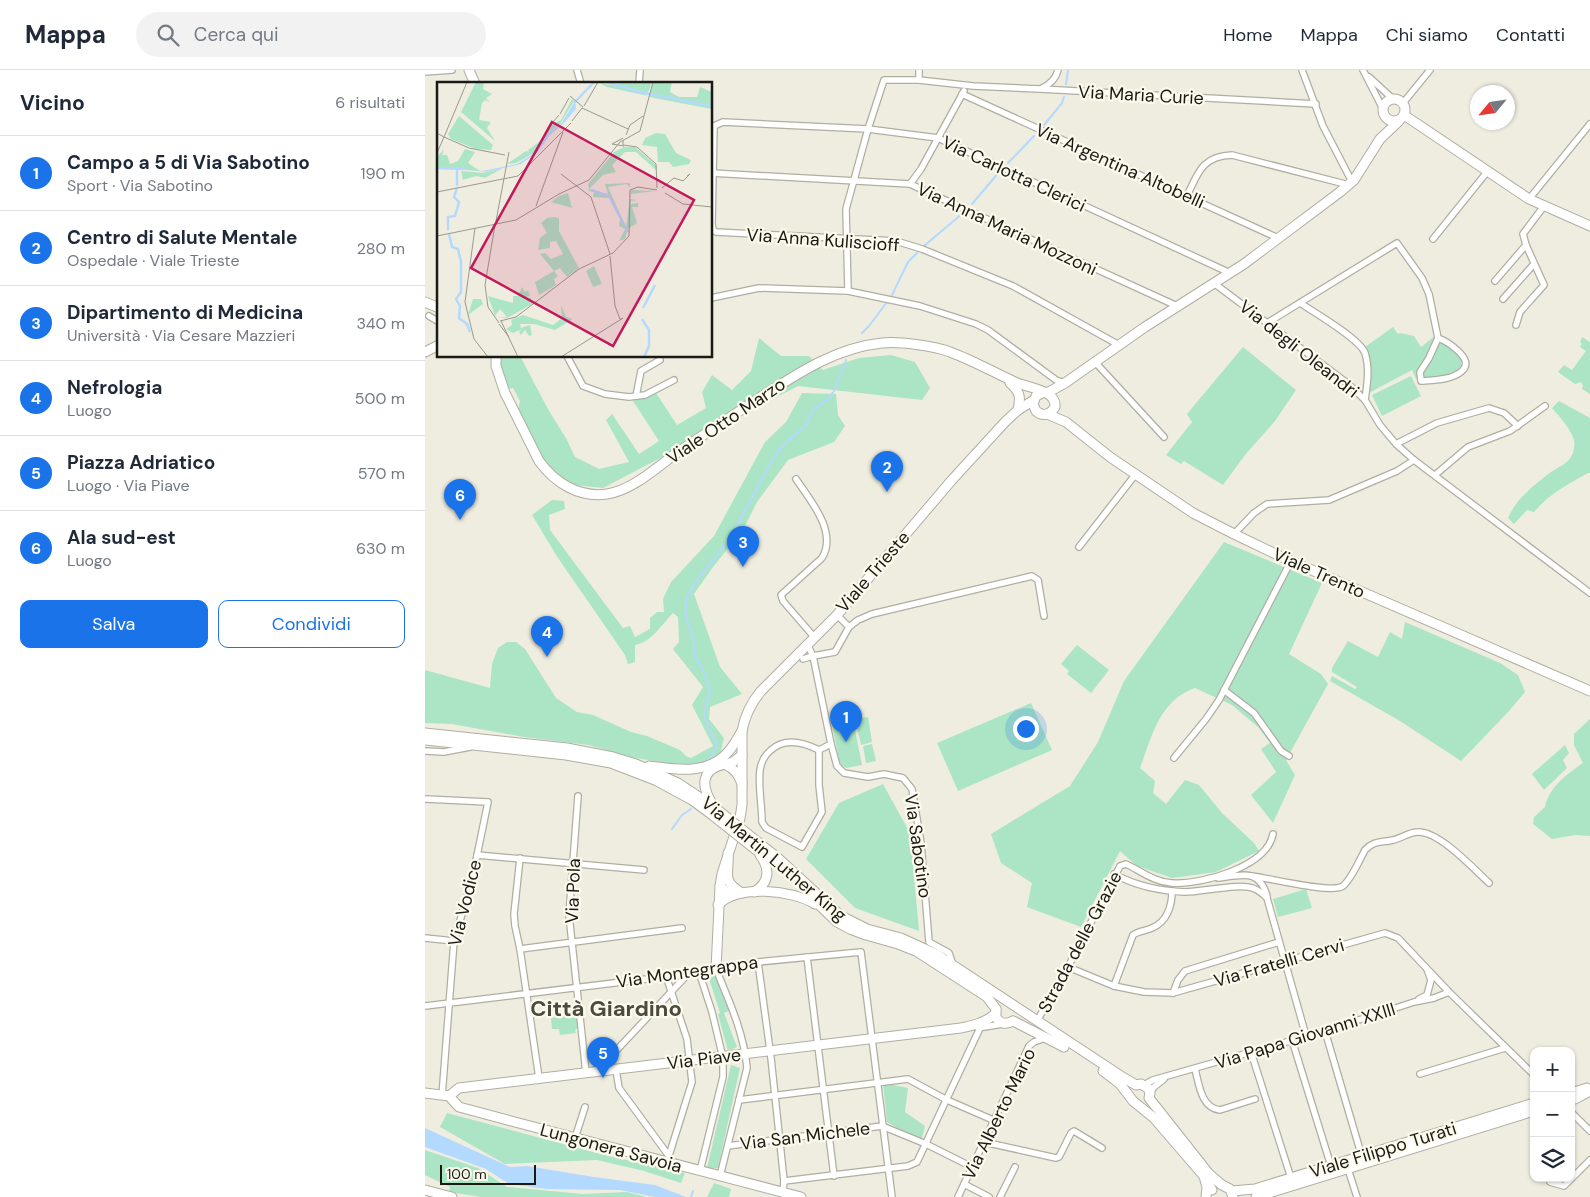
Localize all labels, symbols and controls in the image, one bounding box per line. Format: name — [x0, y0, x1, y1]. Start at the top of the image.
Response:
search box — [136, 12, 486, 57]
text: Mappa — [25, 19, 106, 50]
icon: search — [154, 21, 182, 49]
text: Cerca qui — [194, 22, 279, 47]
text: Home — [1223, 23, 1273, 47]
text: Mappa — [1301, 23, 1358, 47]
text: Chi siamo — [1386, 23, 1468, 47]
text: Contatti — [1496, 23, 1565, 47]
street label: Via Maria Curie — [1078, 80, 1204, 110]
inset map — [437, 82, 713, 358]
north arrow — [1470, 85, 1515, 130]
text: Vicino — [20, 89, 85, 117]
text: 6 risultati — [335, 92, 405, 113]
street label: Via Argentina Altobelli — [1031, 118, 1209, 214]
street label: Via Carlotta Clerici — [938, 130, 1090, 218]
text: Campo a 5 di Via Sabotino — [67, 150, 310, 175]
text: 1 — [33, 163, 39, 184]
text: 190 m — [361, 163, 405, 184]
text: Sport · Via Sabotino — [67, 175, 213, 196]
street label: Via Anna Maria Mozzoni — [913, 177, 1101, 281]
street label: Via Anna Kuliscioff — [746, 223, 900, 257]
text: Centro di Salute Mentale — [67, 225, 297, 250]
text: 2 — [31, 238, 41, 259]
text: 280 m — [357, 238, 405, 259]
text: Ospedale · Viale Trieste — [67, 250, 239, 271]
street label: Via degli Oleandri — [1234, 295, 1364, 403]
text: Dipartimento di Medicina — [67, 300, 303, 325]
text: 3 — [31, 313, 41, 334]
text: 340 m — [356, 313, 405, 334]
text: Università · Via Cesare Mazzieri — [67, 325, 295, 346]
street label: Viale Otto Marzo — [662, 372, 790, 470]
text: Nefrologia — [67, 375, 162, 400]
text: 4 — [31, 388, 41, 409]
text: 500 m — [355, 388, 405, 409]
text: Luogo — [67, 400, 112, 421]
text: Piazza Adriatico — [67, 450, 215, 475]
pin: 2 — [871, 451, 903, 492]
text: 5 — [31, 463, 41, 484]
text: 570 m — [358, 463, 405, 484]
text: Luogo · Via Piave — [67, 475, 190, 496]
pin: 6 — [444, 479, 476, 520]
text: Ala sud-est — [67, 525, 176, 550]
pin: 3 — [727, 526, 759, 567]
street label: Viale Trieste — [831, 526, 915, 618]
text: 6 — [31, 538, 41, 559]
text: 630 m — [356, 538, 405, 559]
street label: Viale Trento — [1269, 542, 1369, 604]
text: Luogo — [67, 550, 112, 571]
button: Salva — [20, 600, 208, 648]
button: Condividi — [218, 600, 405, 648]
pin: 4 — [531, 616, 563, 657]
pin: 1 — [830, 701, 862, 742]
your location — [1013, 716, 1039, 742]
street label: Via Martin Luther King — [696, 791, 852, 927]
street label: Via Sabotino — [899, 792, 937, 900]
street label: Via Vodice — [443, 857, 487, 949]
street label: Via Pola — [560, 858, 586, 924]
street label: Strada delle Grazie — [1032, 867, 1128, 1017]
street label: Via Fratelli Cervi — [1211, 933, 1347, 993]
street label: Via Montegrappa — [615, 950, 759, 994]
district label: Città Giardino — [530, 994, 682, 1023]
street label: Via Papa Giovanni XXIII — [1212, 997, 1398, 1075]
pin: 5 — [587, 1037, 619, 1078]
street label: Via Piave — [666, 1043, 742, 1075]
street label: Via Alberto Mario — [957, 1044, 1041, 1184]
map controls — [1530, 1047, 1575, 1182]
button: + — [1530, 1047, 1575, 1092]
button: − — [1530, 1092, 1575, 1137]
street label: Via San Michele — [739, 1116, 871, 1156]
street label: Viale Filippo Turati — [1307, 1116, 1459, 1184]
street label: Lungonera Savoia — [537, 1118, 685, 1178]
button: layers — [1530, 1137, 1575, 1182]
scale bar — [440, 1162, 536, 1185]
text: 100 m — [447, 1165, 487, 1183]

